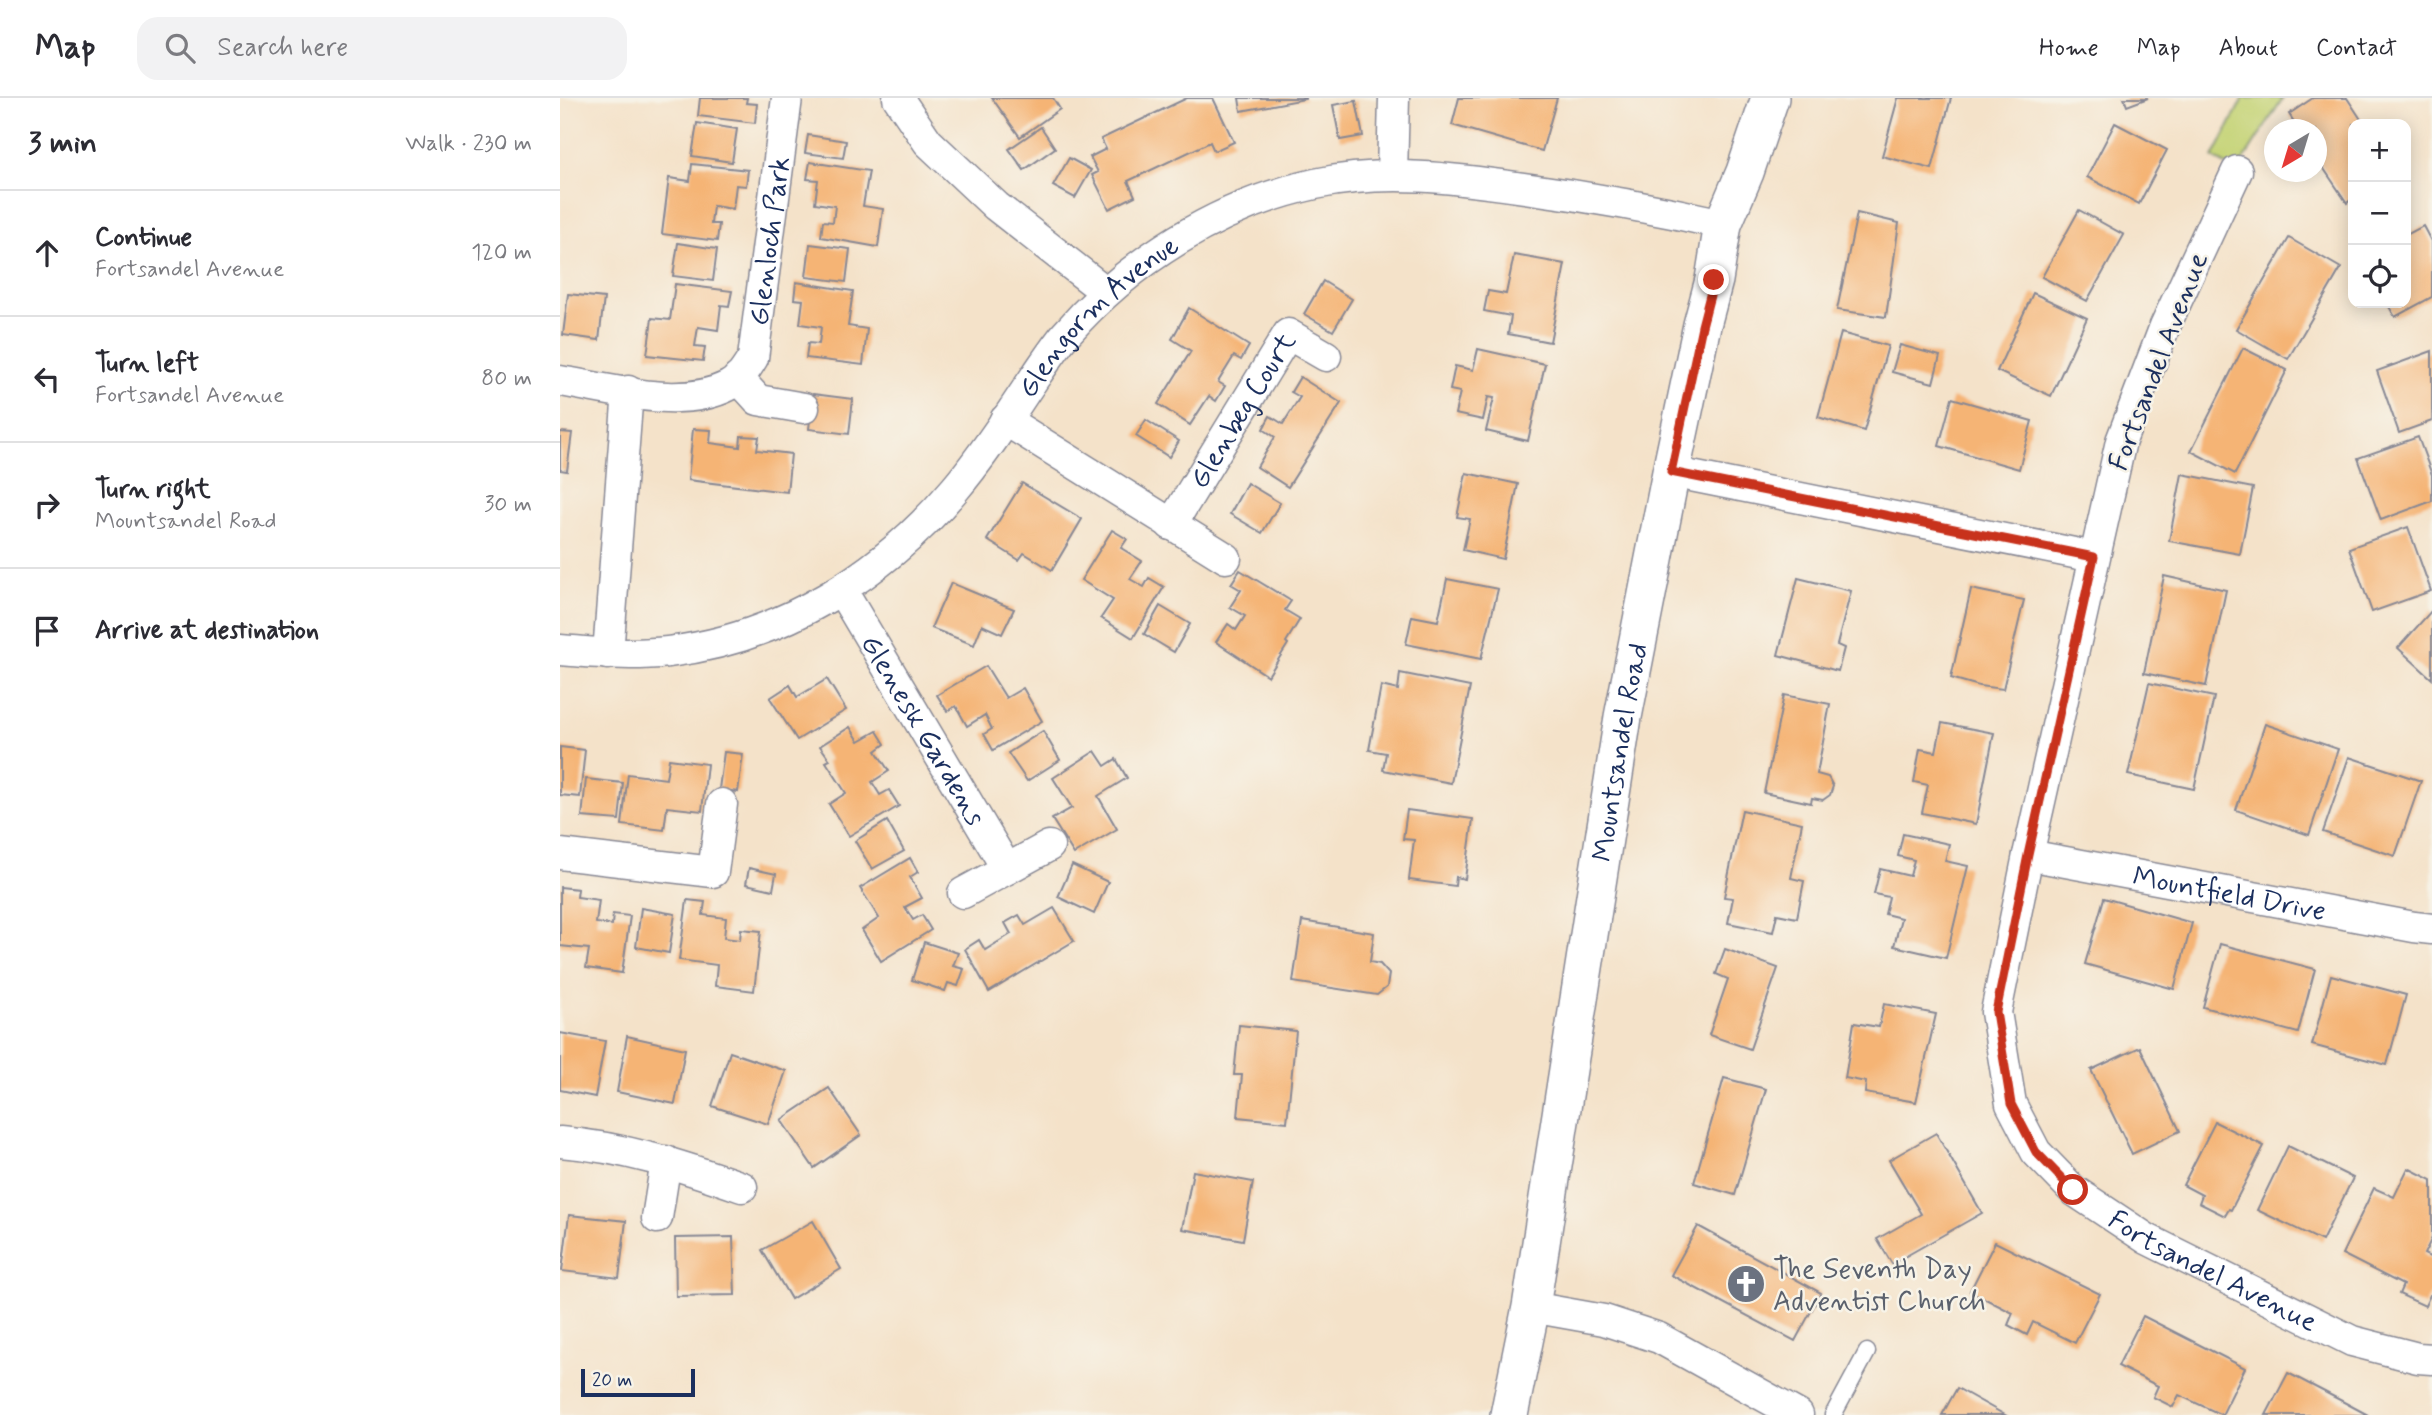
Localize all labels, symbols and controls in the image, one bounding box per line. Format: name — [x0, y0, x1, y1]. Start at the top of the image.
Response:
search box — [137, 17, 627, 80]
text: Map — [35, 26, 95, 70]
icon: search — [161, 29, 199, 67]
text: Search here — [217, 31, 348, 65]
text: Home — [2039, 33, 2099, 64]
text: Map — [2137, 33, 2181, 64]
text: About — [2219, 33, 2278, 64]
text: Contact — [2316, 33, 2397, 64]
north arrow — [2264, 119, 2327, 182]
map controls — [2348, 119, 2411, 308]
button: + — [2348, 119, 2411, 182]
text: 3 min — [28, 124, 97, 163]
text: Walk · 230 m — [405, 129, 532, 159]
street label: Glenloch Park — [741, 154, 800, 328]
button: − — [2348, 182, 2411, 245]
text: Continue — [95, 221, 192, 255]
street label: Glengorm Avenue — [1010, 228, 1186, 406]
icon: ahead — [28, 234, 66, 272]
text: 120 m — [471, 238, 532, 268]
button: locate — [2348, 245, 2411, 308]
street label: Fortsandel Avenue — [2101, 248, 2218, 476]
text: Fortsandel Avenue — [95, 255, 284, 285]
route end — [1698, 264, 1729, 295]
street label: Glenbeg Court — [1182, 326, 1306, 496]
text: Turn left — [95, 347, 199, 381]
icon: left — [28, 360, 66, 398]
text: 80 m — [481, 364, 532, 394]
text: Fortsandel Avenue — [95, 381, 284, 411]
text: Turn right — [95, 473, 211, 507]
icon: right — [28, 486, 66, 524]
text: 30 m — [484, 490, 532, 520]
text: Mountsandel Road — [95, 507, 277, 537]
icon: arrive — [28, 612, 66, 650]
text: Arrive at destination — [95, 614, 319, 648]
street label: Glenesk Gardens — [851, 629, 993, 833]
street label: Mountsandel Road — [1585, 640, 1658, 864]
street label: Mountfield Drive — [2129, 859, 2329, 931]
route start — [2057, 1174, 2088, 1205]
street label: Fortsandel Avenue — [2100, 1202, 2323, 1342]
place label: The Seventh Day Adventist Church — [1773, 1252, 1986, 1321]
church icon: The Seventh Day Adventist Church — [1725, 1263, 1767, 1305]
scale bar — [581, 1366, 695, 1398]
text: 20 m — [592, 1368, 632, 1393]

